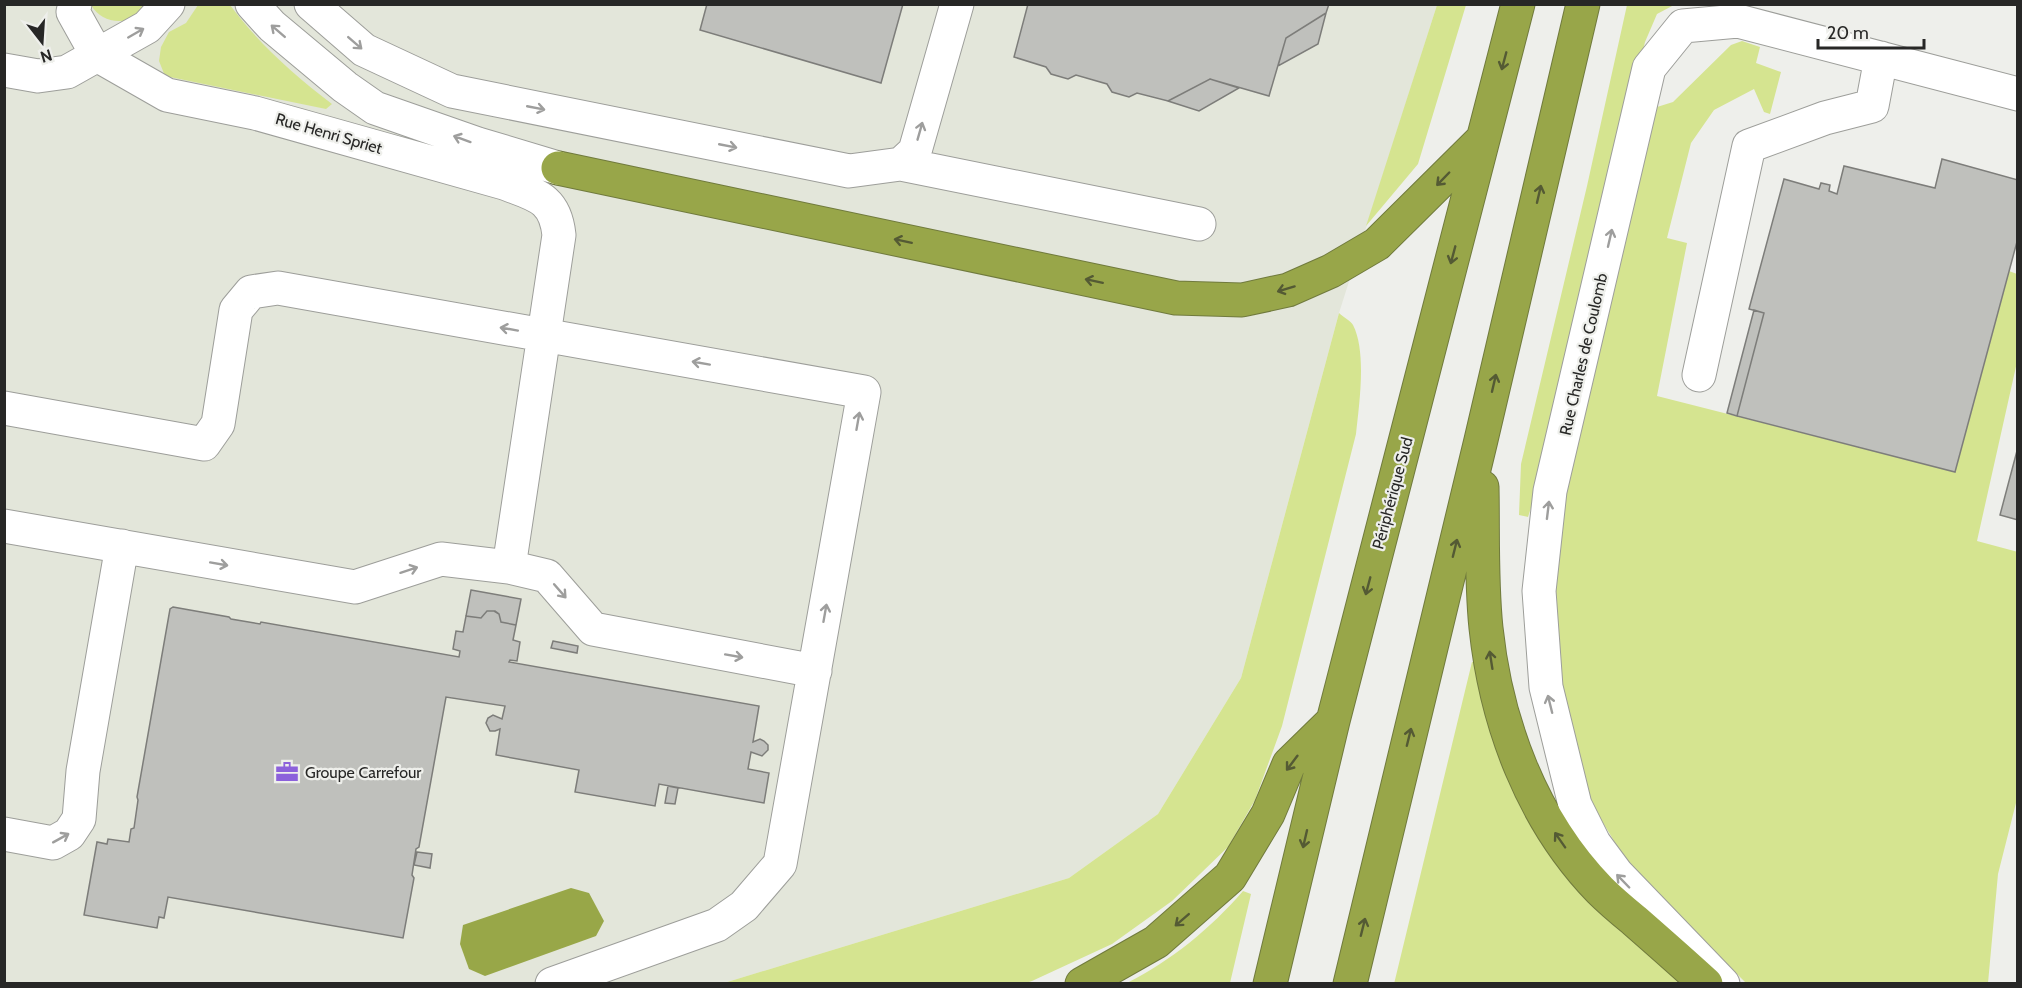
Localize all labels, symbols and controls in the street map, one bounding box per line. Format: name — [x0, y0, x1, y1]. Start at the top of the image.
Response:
north arrow — [12, 12, 72, 72]
scale bar — [1818, 12, 1924, 50]
text: 20 m — [1827, 22, 1869, 44]
one-way arrow — [271, 24, 286, 38]
one-way arrow — [126, 27, 144, 38]
one-way arrow — [347, 36, 362, 50]
text: N — [38, 45, 54, 67]
one-way arrow — [1497, 51, 1509, 70]
one-way arrow — [526, 103, 546, 114]
street label: Rue Henri Spriet — [273, 109, 385, 158]
one-way arrow — [915, 122, 927, 141]
one-way arrow — [453, 132, 472, 143]
one-way arrow — [717, 141, 737, 152]
one-way arrow — [1436, 172, 1450, 187]
one-way arrow — [1533, 184, 1545, 203]
one-way arrow — [1604, 229, 1616, 248]
one-way arrow — [894, 235, 913, 246]
one-way arrow — [1447, 245, 1459, 264]
street label: Rue Charles de Coulomb — [1556, 271, 1611, 437]
one-way arrow — [1085, 275, 1104, 286]
one-way arrow — [1277, 284, 1296, 295]
one-way arrow — [500, 323, 520, 334]
one-way arrow — [692, 357, 711, 368]
one-way arrow — [1489, 374, 1501, 393]
one-way arrow — [853, 412, 864, 431]
street label: Périphérique Sud — [1368, 435, 1417, 551]
one-way arrow — [1543, 501, 1554, 521]
one-way arrow — [1450, 538, 1462, 557]
one-way arrow — [208, 558, 228, 569]
one-way arrow — [399, 564, 418, 575]
one-way arrow — [1361, 576, 1373, 595]
one-way arrow — [553, 583, 567, 598]
one-way arrow — [819, 604, 830, 623]
one-way arrow — [1485, 650, 1496, 670]
one-way arrow — [724, 651, 744, 662]
one-way arrow — [1543, 695, 1555, 714]
one-way arrow — [1404, 728, 1416, 747]
one-way arrow — [1286, 755, 1299, 771]
office icon: Groupe Carrefour — [274, 759, 300, 785]
place label: Groupe Carrefour — [305, 763, 422, 782]
one-way arrow — [1299, 829, 1310, 849]
one-way arrow — [52, 831, 70, 843]
one-way arrow — [1554, 832, 1567, 848]
one-way arrow — [1616, 874, 1631, 889]
one-way arrow — [1175, 913, 1190, 927]
one-way arrow — [1358, 917, 1370, 936]

